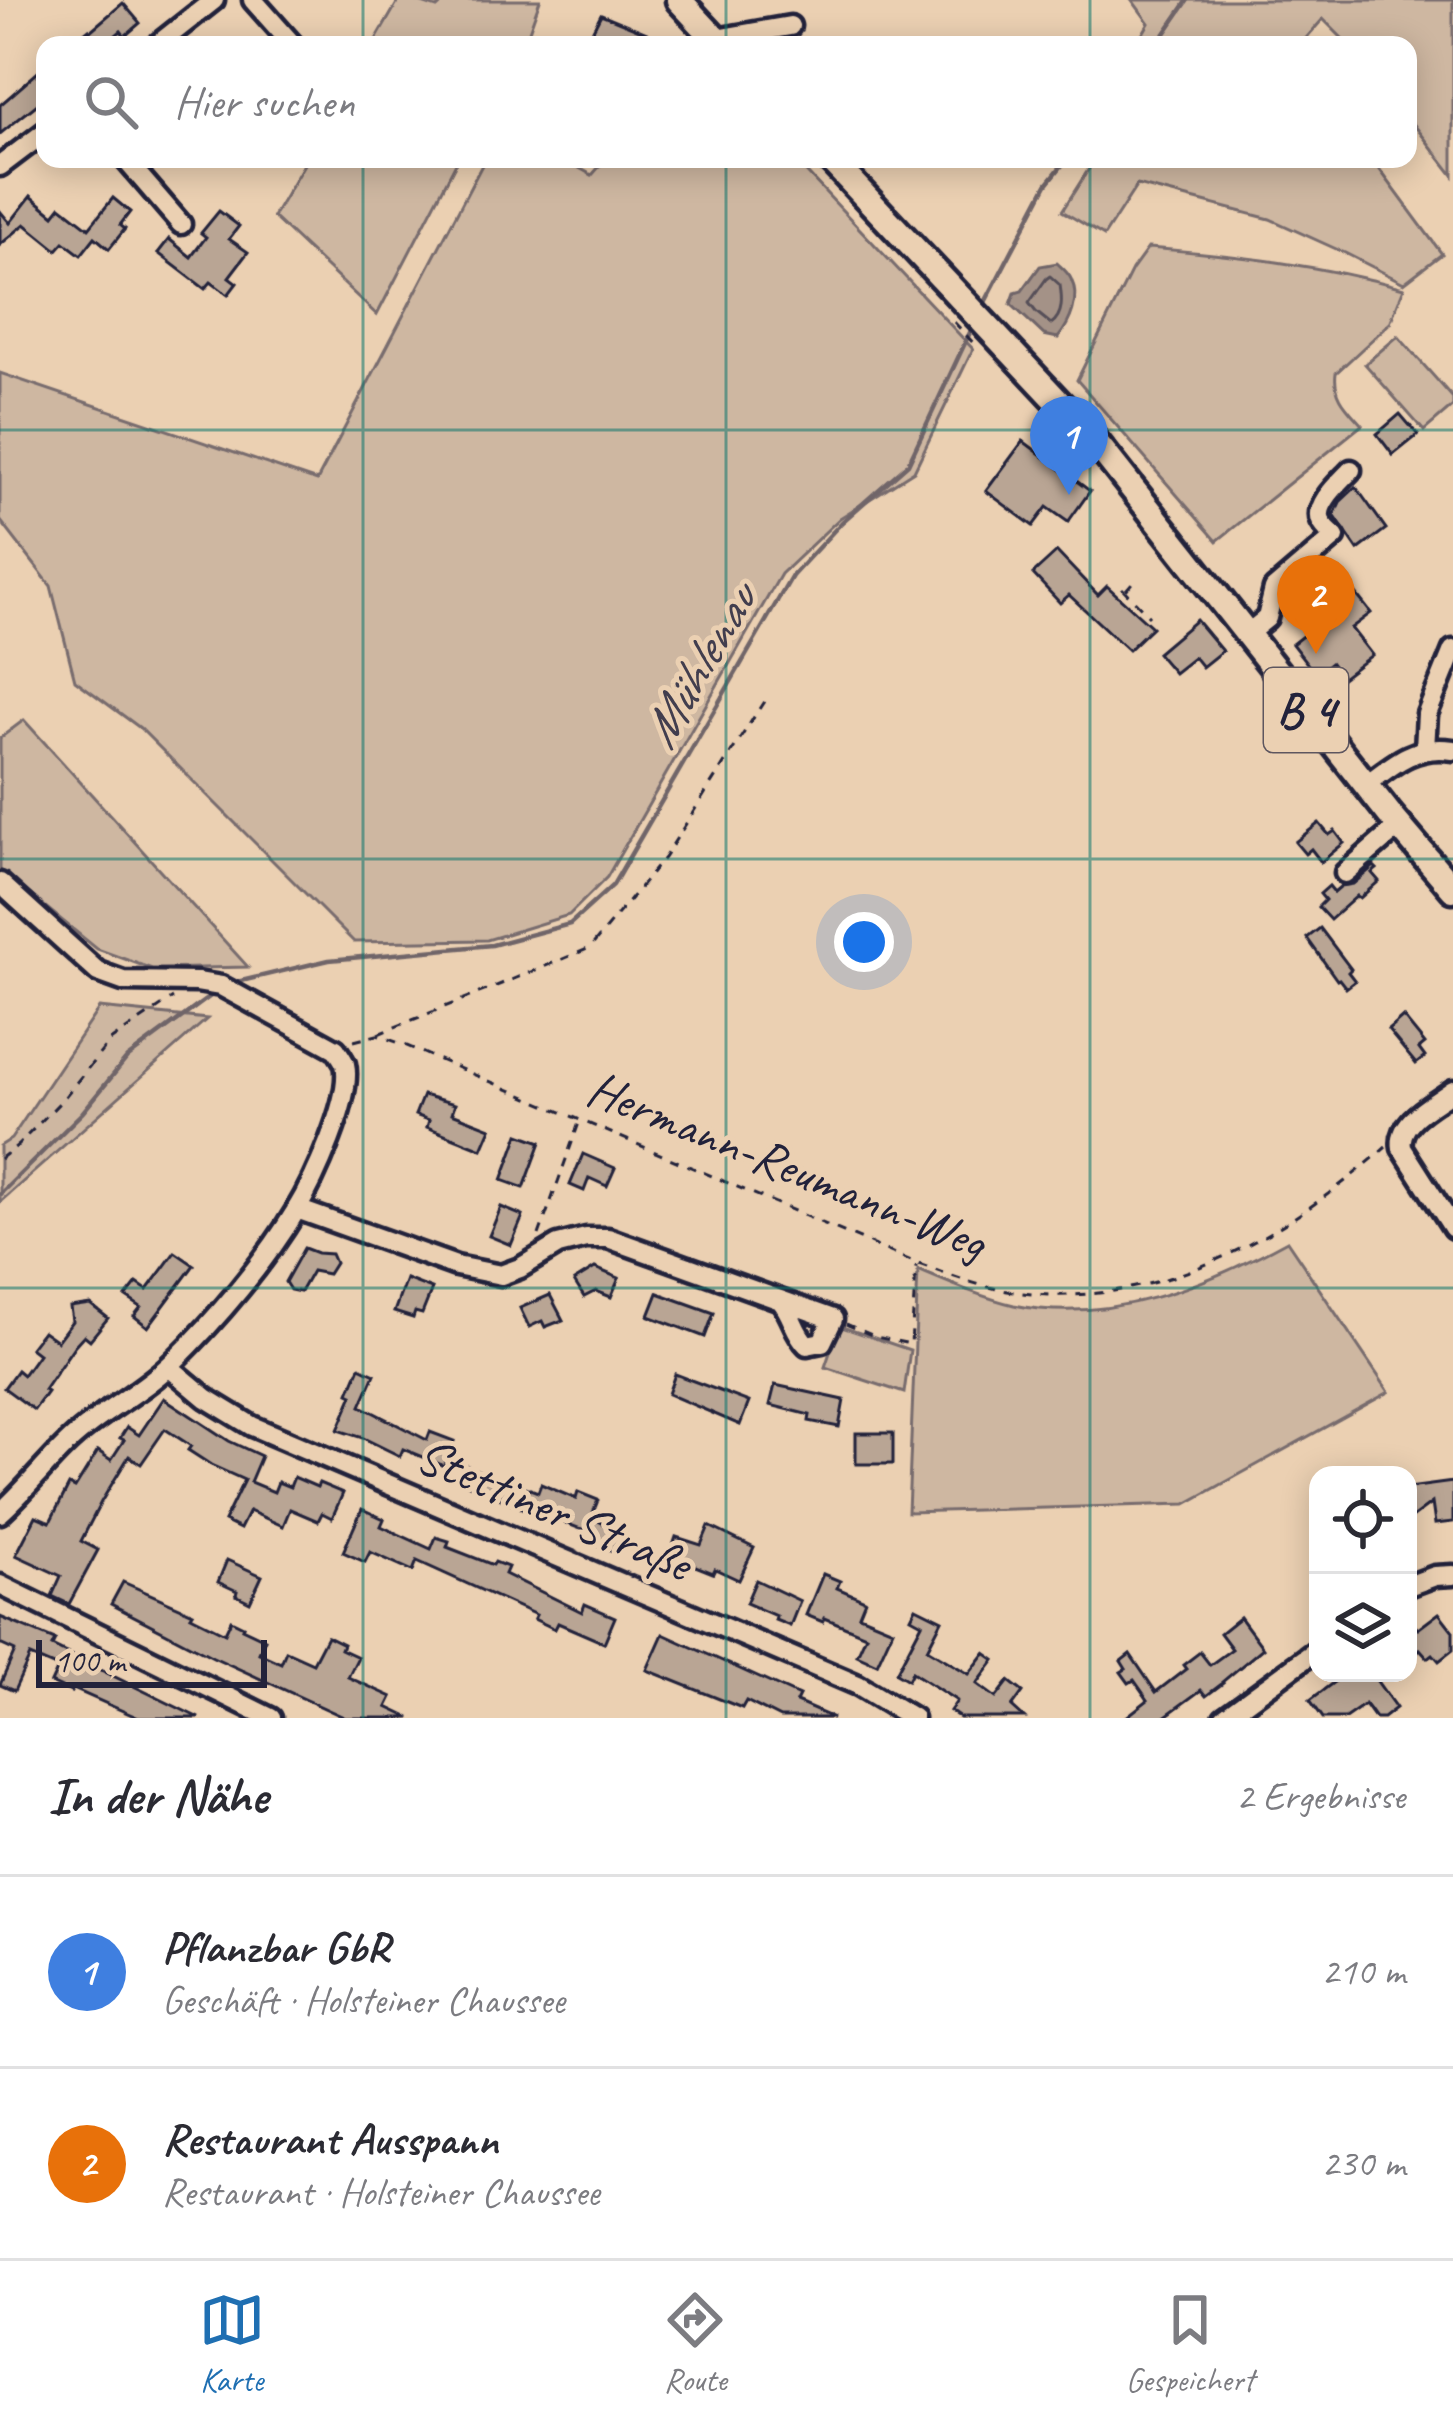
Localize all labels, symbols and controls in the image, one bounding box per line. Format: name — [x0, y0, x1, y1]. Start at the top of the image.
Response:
search box — [36, 36, 1417, 168]
icon: search — [78, 69, 144, 135]
text: Hier suchen — [174, 74, 354, 131]
pin: 1 — [1030, 396, 1108, 495]
pin: 2 — [1277, 555, 1355, 654]
water label: Mühlenau — [624, 566, 775, 759]
road number: B 4 — [1264, 668, 1348, 752]
your location — [834, 912, 894, 972]
street label: Hermann-Reumann-Weg — [578, 1056, 998, 1275]
street label: Stettiner Straße — [407, 1423, 704, 1597]
map controls — [1309, 1466, 1417, 1682]
button: locate — [1309, 1466, 1417, 1574]
button: layers — [1309, 1574, 1417, 1682]
scale bar — [36, 1634, 267, 1687]
text: 100 m — [54, 1640, 125, 1682]
text: In der Nähe — [48, 1764, 267, 1828]
text: 2 Ergebnisse — [1236, 1772, 1405, 1821]
text: Pflanzbar GbR — [162, 1919, 389, 1976]
text: 1 — [78, 1947, 96, 1996]
text: 210 m — [1321, 1947, 1405, 1996]
text: Geschäft · Holsteiner Chaussee — [162, 1976, 565, 2025]
text: Restaurant Ausspann — [162, 2111, 498, 2168]
text: 2 — [78, 2139, 96, 2188]
text: 230 m — [1321, 2139, 1405, 2188]
text: Restaurant · Holsteiner Chaussee — [162, 2168, 600, 2217]
tab: Karte — [199, 2287, 265, 2401]
tab: Route — [662, 2287, 728, 2401]
tab: Gespeichert — [1126, 2287, 1254, 2401]

